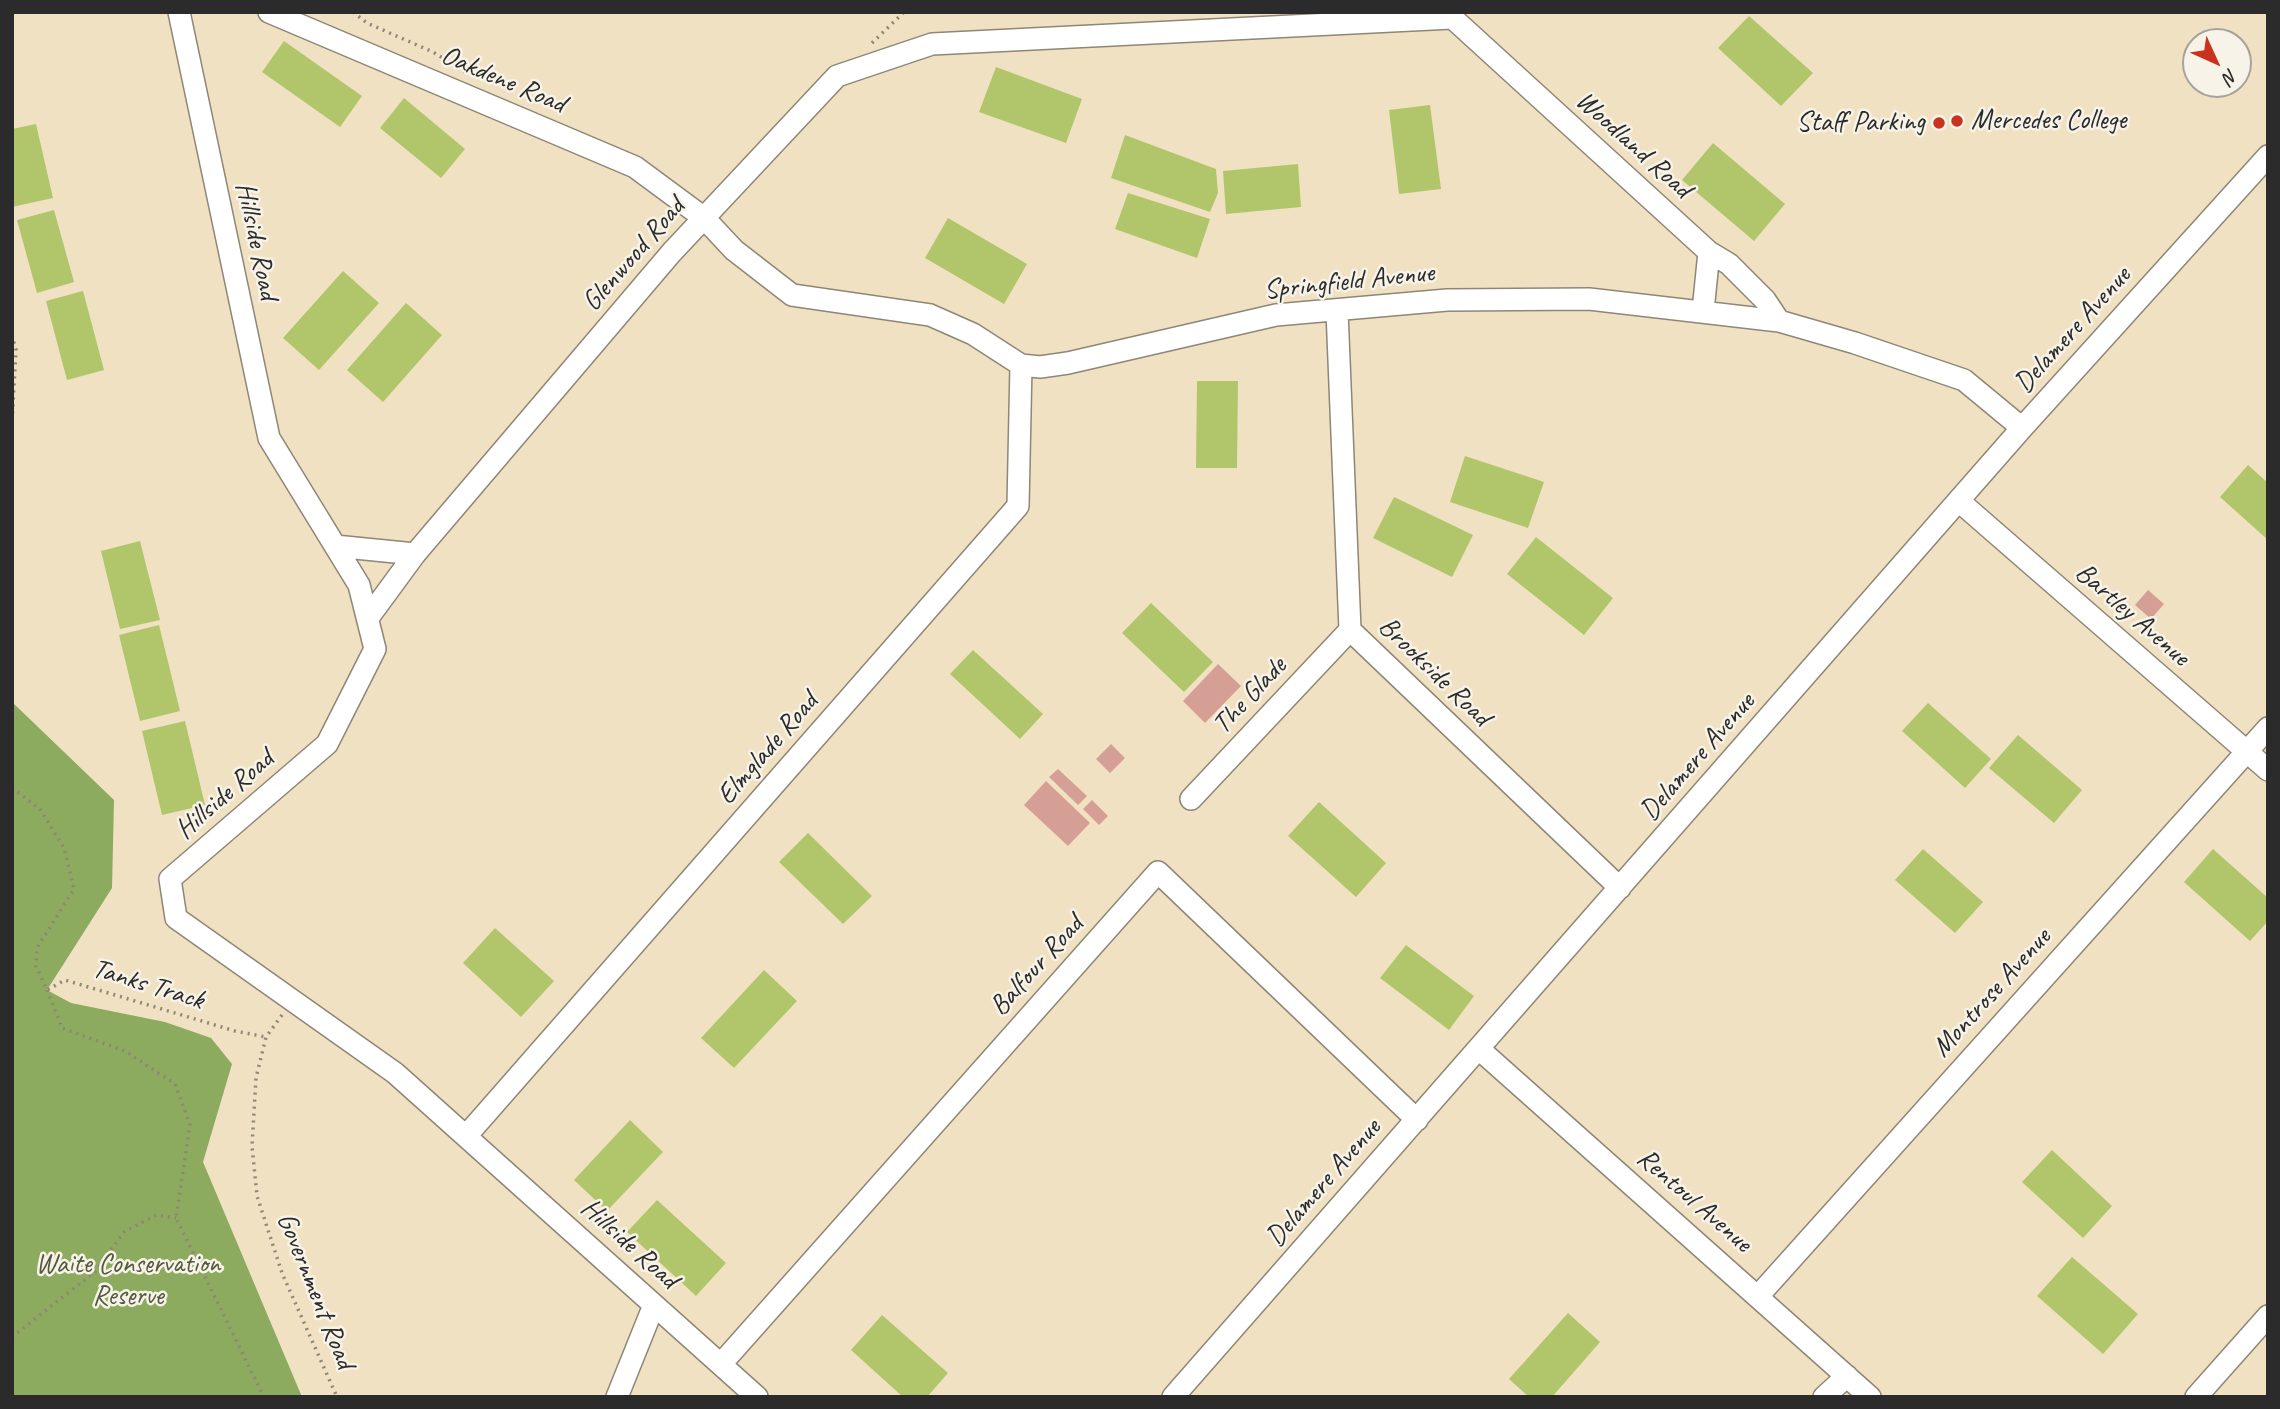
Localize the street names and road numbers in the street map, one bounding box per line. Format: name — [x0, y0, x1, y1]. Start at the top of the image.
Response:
street label: Oakdene Road — [436, 39, 570, 121]
street label: Woodland Road — [1568, 84, 1698, 206]
street label: Hillside Road — [227, 179, 285, 303]
street label: Glenwood Road — [576, 191, 692, 319]
street label: Springfield Avenue — [1262, 256, 1436, 308]
street label: Delamere Avenue — [2008, 260, 2138, 400]
street label: Bartley Avenue — [2068, 556, 2196, 674]
street label: Brookside Road — [1371, 610, 1497, 734]
street label: The Glade — [1206, 650, 1294, 742]
street label: Elmglade Road — [710, 686, 826, 812]
street label: Delamere Avenue — [1633, 686, 1763, 828]
street label: Hillside Road — [169, 743, 281, 847]
street label: Balfour Road — [983, 909, 1091, 1023]
street label: Montrose Avenue — [1925, 922, 2059, 1064]
street label: Tanks Track — [88, 952, 208, 1018]
street label: Delamere Avenue — [1259, 1112, 1389, 1254]
street label: Rentoul Avenue — [1629, 1142, 1759, 1260]
street label: Hillside Road — [573, 1192, 685, 1296]
street label: Government Road — [269, 1208, 361, 1374]

